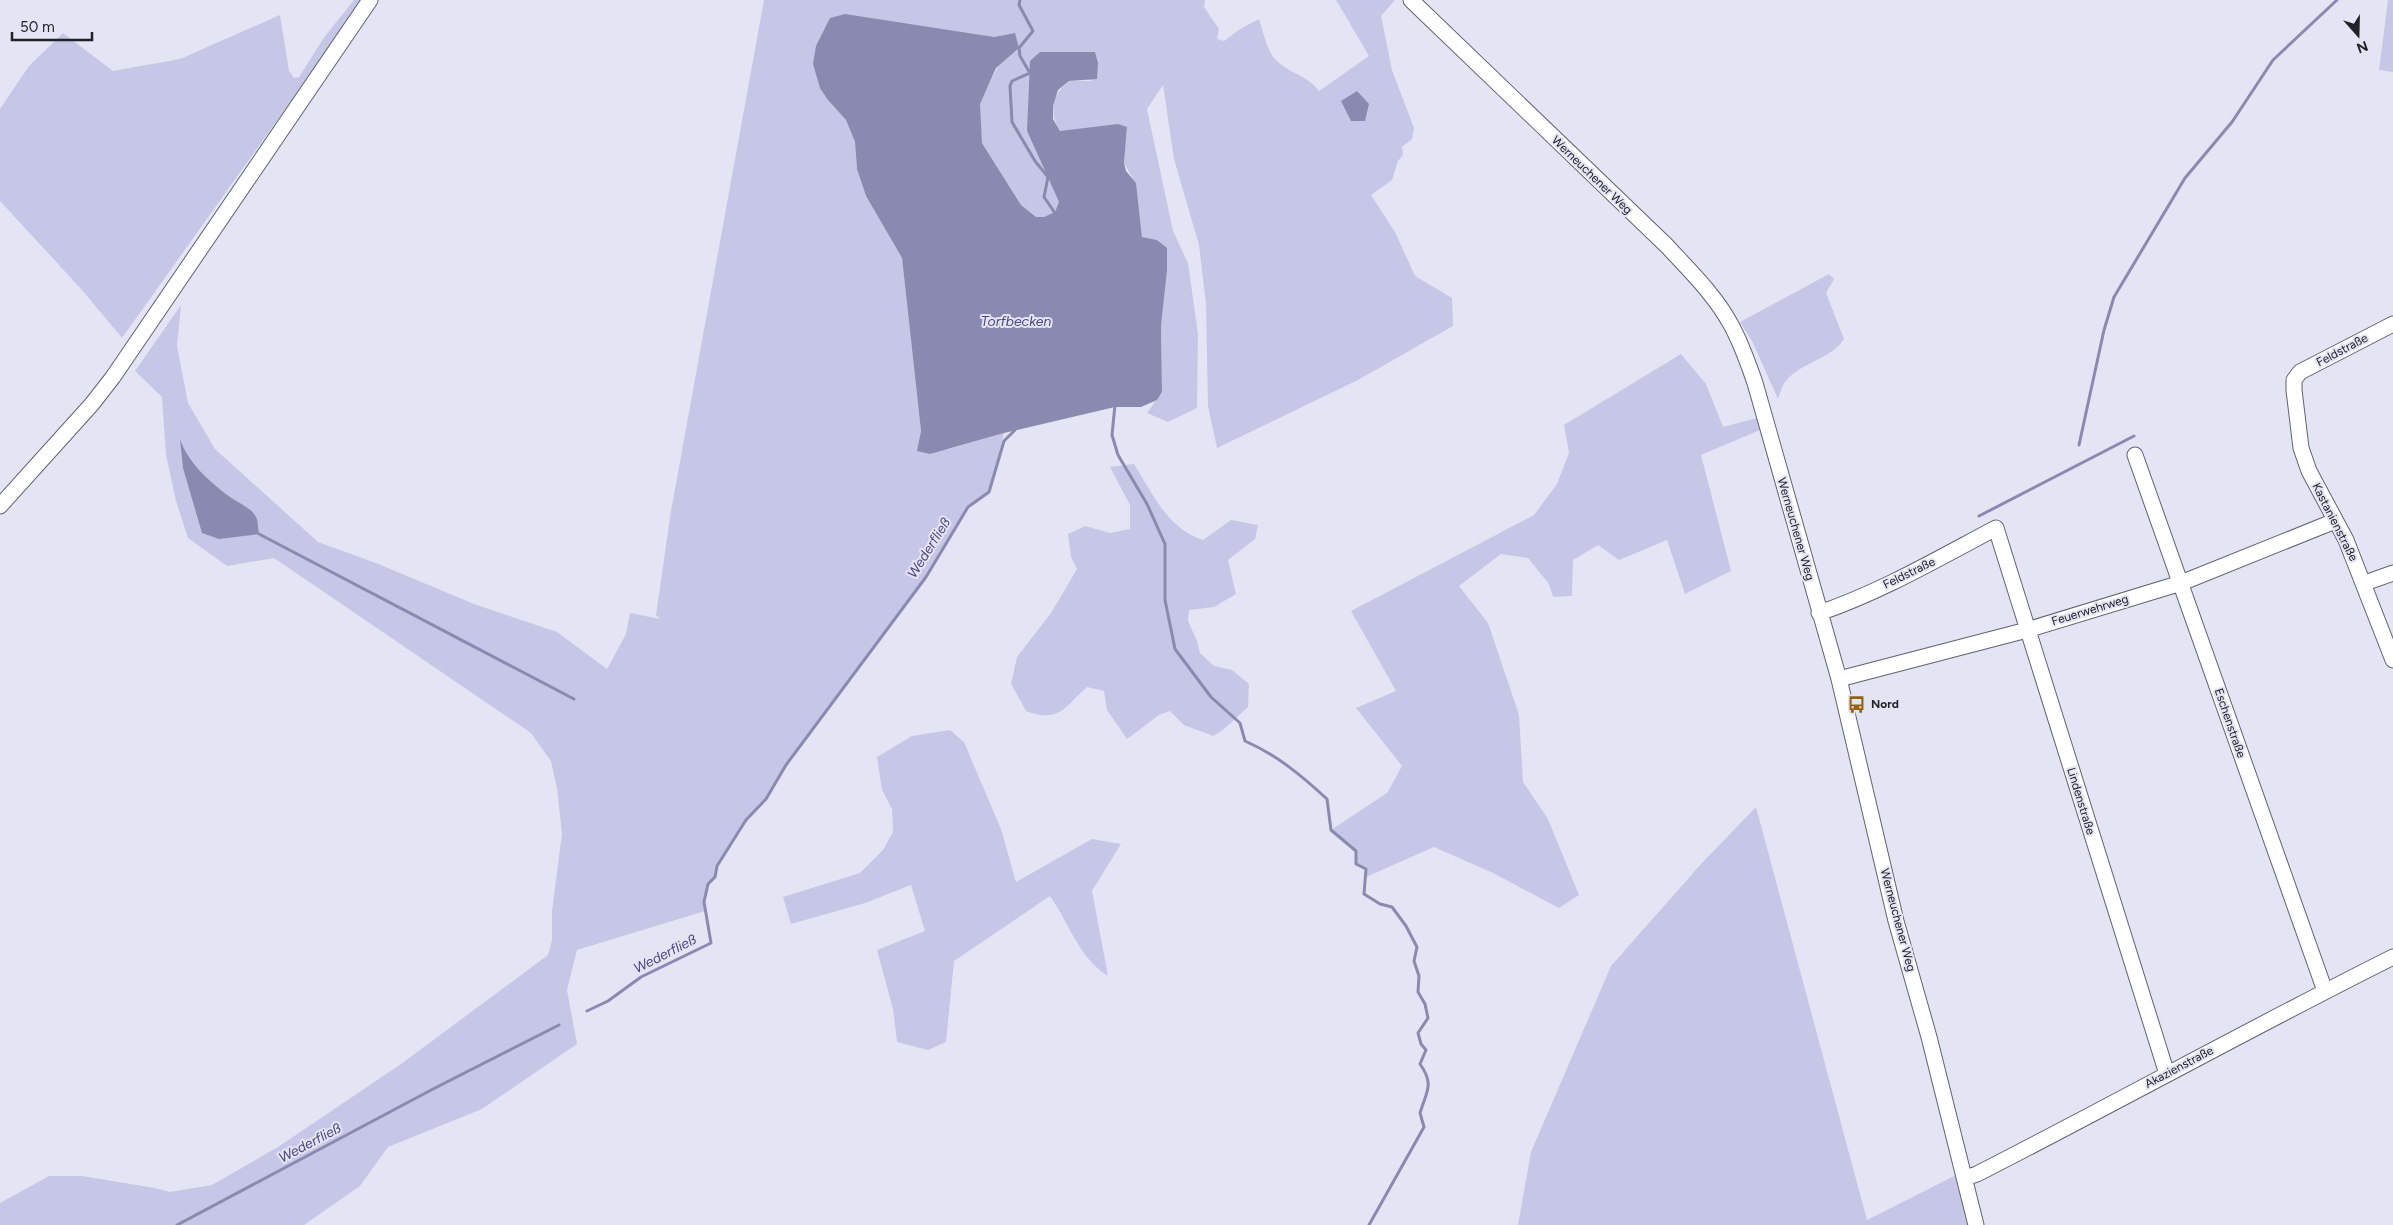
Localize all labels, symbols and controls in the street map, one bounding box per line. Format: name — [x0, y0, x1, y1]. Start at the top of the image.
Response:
scale bar — [12, 10, 92, 42]
north arrow — [2333, 10, 2383, 60]
text: 50 m — [20, 18, 55, 36]
text: N — [2354, 37, 2370, 57]
street label: Werneuchener Weg — [1549, 133, 1635, 217]
water label: Torfbecken — [981, 313, 1051, 330]
street label: Feldstraße — [2314, 330, 2371, 369]
street label: Werneuchener Weg — [1775, 476, 1817, 582]
street label: Kastanienstraße — [2309, 481, 2361, 564]
water label: Wederfließ — [904, 514, 954, 581]
street label: Feldstraße — [1881, 554, 1938, 592]
street label: Feuerwehrweg — [2050, 592, 2130, 628]
street label: Eschenstraße — [2212, 686, 2249, 760]
bus stop icon: Nord — [1847, 694, 1867, 714]
place label: Nord — [1871, 697, 1899, 711]
street label: Lindenstraße — [2064, 766, 2098, 837]
street label: Werneuchener Weg — [1877, 867, 1919, 973]
water label: Wederfließ — [631, 931, 699, 977]
street label: Akazienstraße — [2142, 1043, 2216, 1091]
water label: Wederfließ — [276, 1119, 344, 1167]

